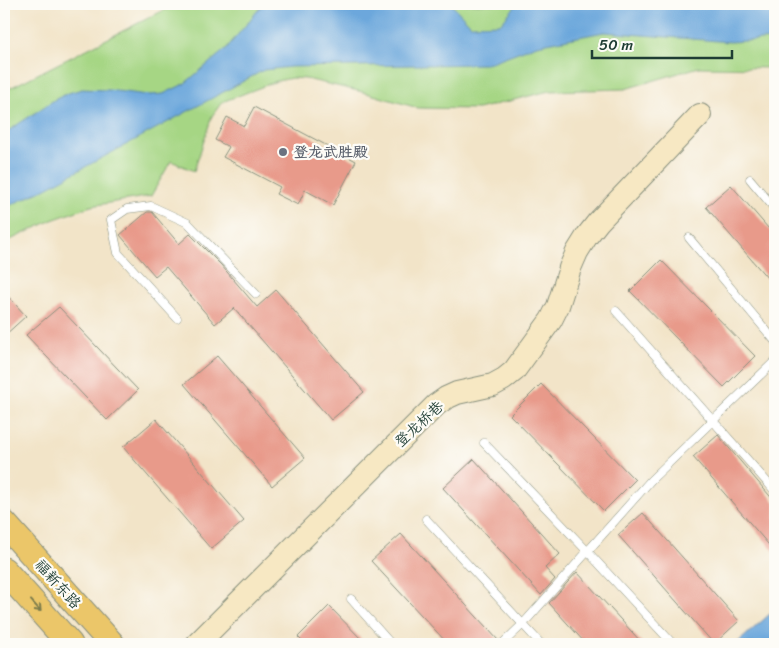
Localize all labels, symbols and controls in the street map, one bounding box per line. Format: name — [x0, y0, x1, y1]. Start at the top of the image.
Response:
scale bar — [592, 28, 732, 60]
text: 50 m — [599, 32, 634, 58]
place label: 登龙武胜殿 — [293, 139, 368, 165]
marker: 登龙武胜殿 — [277, 146, 289, 158]
street label: 登龙桥巷 — [388, 394, 450, 454]
street label: 福新东路 — [28, 553, 88, 615]
one-way arrow — [30, 600, 42, 613]

